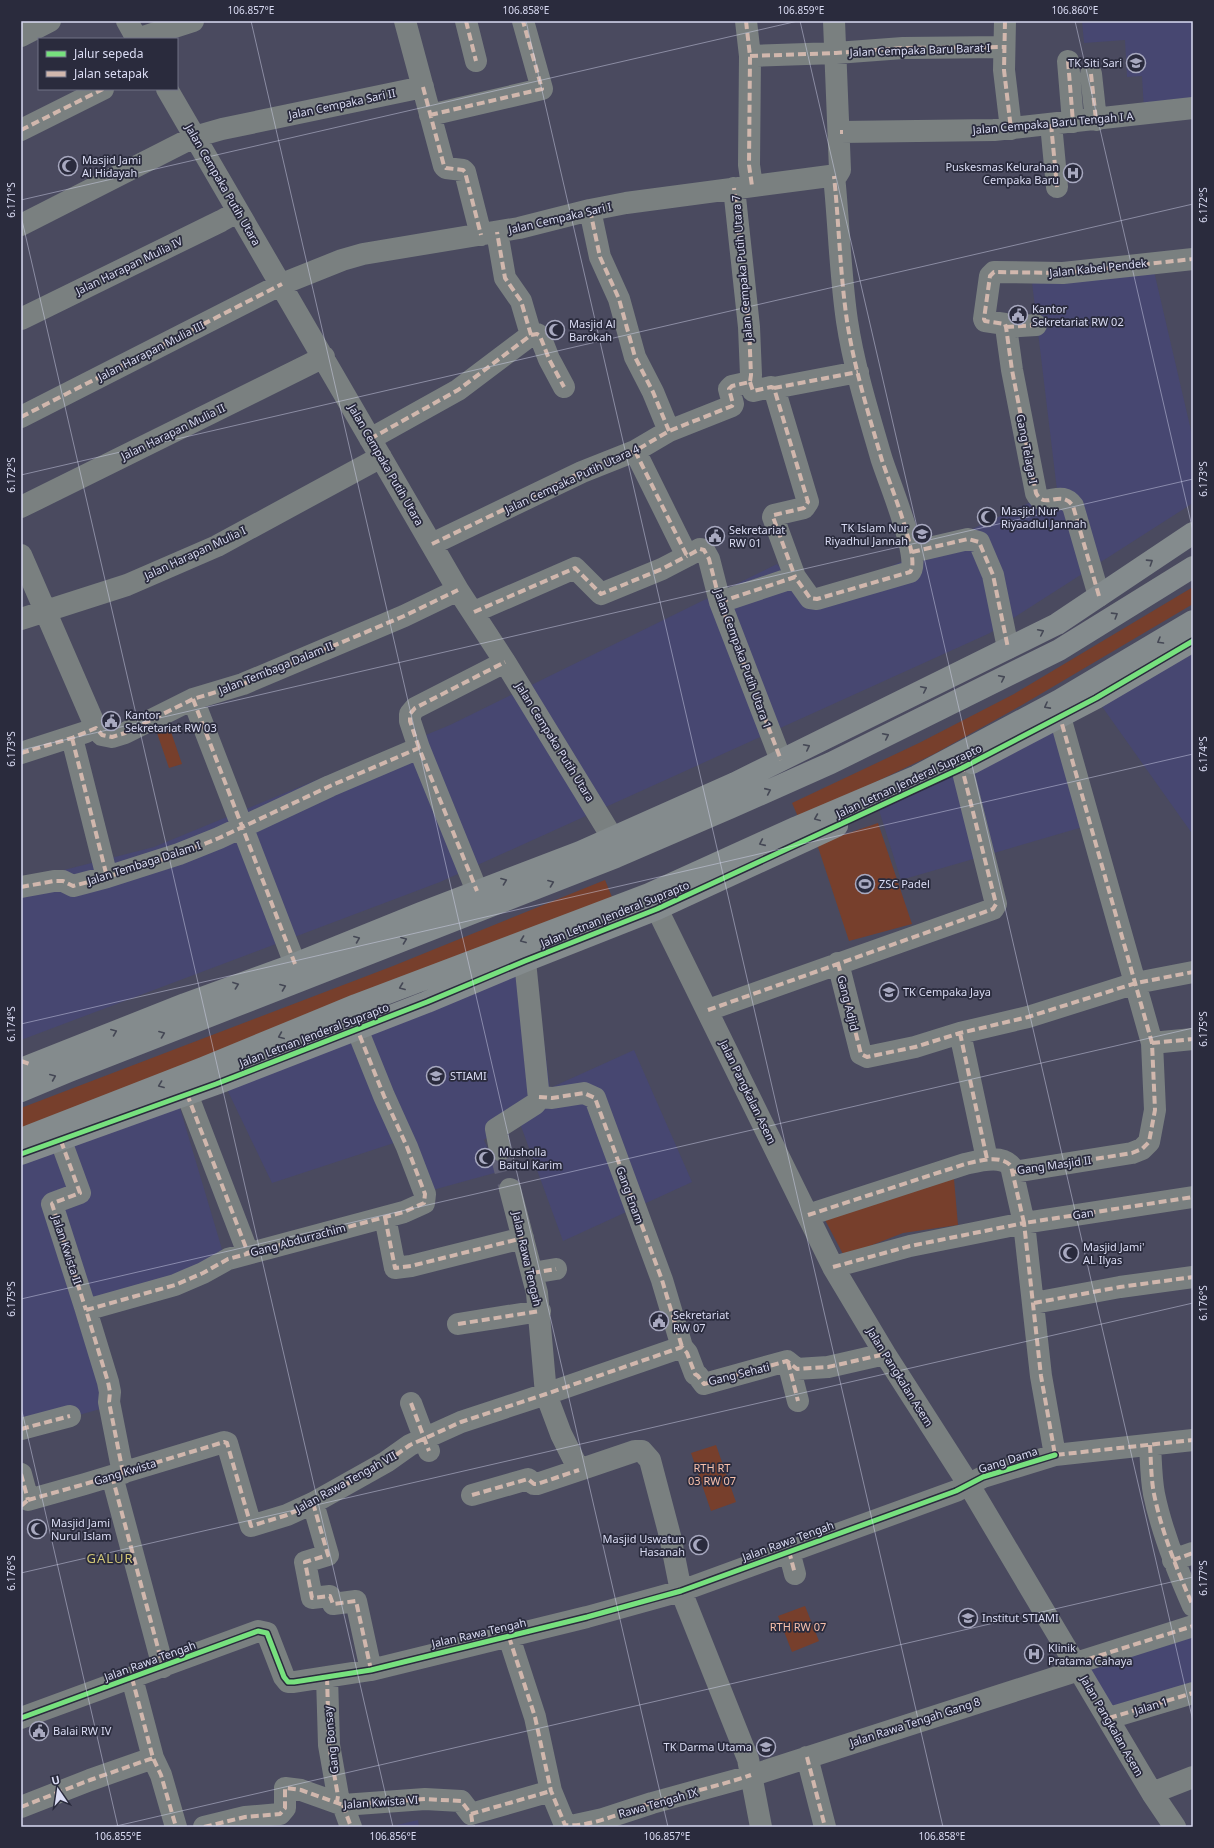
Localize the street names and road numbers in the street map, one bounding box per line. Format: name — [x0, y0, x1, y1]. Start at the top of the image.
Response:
street label: Jalan Cempaka Baru Barat I — [848, 40, 991, 59]
street label: Jalan Cempaka Sari II — [286, 85, 397, 122]
street label: Jalan Cempaka Baru Tengah I A — [971, 108, 1135, 137]
street label: Jalan Cempaka Putih Utara — [182, 120, 264, 248]
street label: Jalan Cempaka Putih Utara 7 — [728, 194, 755, 343]
street label: Jalan Cempaka Sari I — [506, 198, 613, 237]
street label: Jalan Harapan Mulia IV — [72, 233, 185, 298]
street label: Jalan Kabel Pendek — [1047, 255, 1148, 280]
street label: Jalan Harapan Mulia III — [94, 317, 207, 384]
street label: Jalan Harapan Mulia II — [117, 400, 228, 464]
street label: Jalan Cempaka Putih Utara — [345, 400, 427, 528]
street label: Gang Telaga I — [1013, 413, 1042, 485]
street label: Jalan Cempaka Putih Utara 4 — [501, 440, 642, 517]
street label: Jalan Harapan Mulia I — [141, 522, 248, 583]
street label: Jalan Cempaka Putih Utara 1 — [711, 586, 776, 730]
street label: Jalan Tembaga Dalam II — [215, 638, 336, 698]
street label: Jalan Cempaka Putih Utara — [512, 679, 598, 804]
street label: Jalan Letnan Jenderal Suprapto — [833, 740, 984, 821]
street label: Jalan Tembaga Dalam I — [84, 837, 203, 888]
street label: Jalan Letnan Jenderal Suprapto — [537, 877, 692, 951]
street label: Gang Adjid — [834, 973, 863, 1032]
street label: Jalan Letnan Jenderal Suprapto — [236, 999, 391, 1070]
street label: Jalan Pangkalan Asem — [716, 1036, 780, 1146]
street label: Gang Masjid II — [1016, 1152, 1092, 1177]
street label: Gang Enam — [613, 1164, 648, 1226]
street label: Gan — [1071, 1204, 1094, 1223]
street label: Jalan Rawa Tengah — [509, 1209, 546, 1308]
street label: Jalan Kwista II — [49, 1212, 86, 1287]
street label: Gang Abdurrachim — [249, 1220, 347, 1259]
street label: Jalan Pangkalan Asem — [863, 1324, 937, 1429]
street label: Gang Sehati — [707, 1359, 771, 1388]
street label: Gang Dama — [976, 1443, 1039, 1476]
street label: Jalan Rawa Tengah VII — [292, 1447, 399, 1516]
street label: Gang Kwista — [92, 1455, 158, 1488]
street label: Jalan Rawa Tengah — [739, 1517, 836, 1564]
street label: Jalan Rawa Tengah — [429, 1614, 528, 1651]
street label: Jalan Rawa Tengah — [101, 1637, 198, 1684]
street label: Jalan Pangkalan Asem — [1077, 1672, 1147, 1779]
street label: Jalan Rawa Tengah Gang 8 — [847, 1693, 982, 1750]
street label: Jalan 1 — [1131, 1693, 1169, 1718]
street label: Gang Bonsay — [319, 1705, 342, 1775]
street label: Rawa Tengah IX — [616, 1784, 700, 1821]
street label: Jalan Kwista VI — [342, 1791, 419, 1812]

